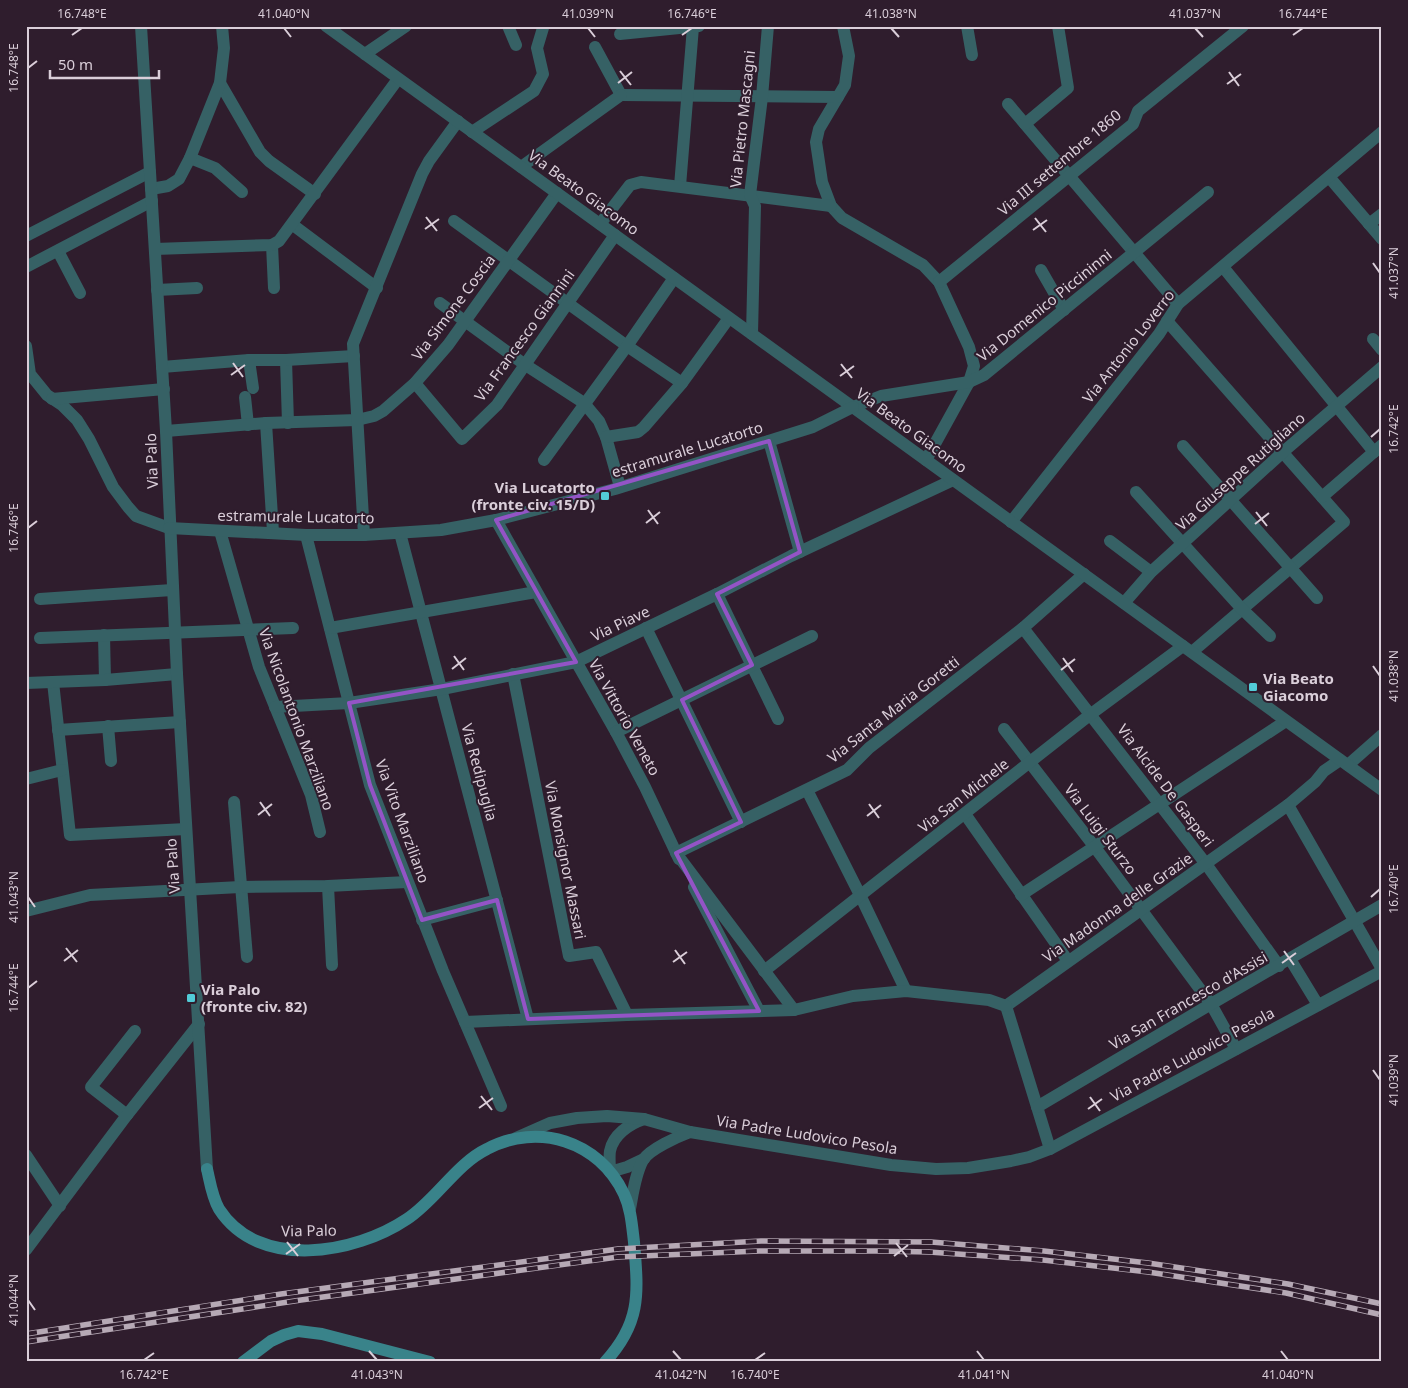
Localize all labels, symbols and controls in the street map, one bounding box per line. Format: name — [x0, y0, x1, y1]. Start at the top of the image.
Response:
text: 16.748°E — [57, 5, 107, 22]
text: 41.040°N — [258, 5, 310, 22]
text: 41.039°N — [562, 5, 614, 22]
text: 16.746°E — [667, 5, 717, 22]
text: 41.038°N — [865, 5, 917, 22]
text: 41.037°N — [1169, 5, 1221, 22]
text: 16.744°E — [1278, 5, 1328, 22]
text: 16.748°E — [5, 43, 22, 93]
scale bar — [50, 48, 159, 80]
street label: Via Pietro Mascagni — [725, 49, 759, 189]
text: 50 m — [58, 54, 93, 74]
street label: Via III settembre 1860 — [993, 104, 1125, 220]
street label: Via Beato Giacomo — [524, 145, 644, 239]
street label: Via Domenico Piccininni — [973, 244, 1115, 366]
text: 41.037°N — [1385, 247, 1402, 299]
street label: Via Simone Coscia — [407, 250, 499, 364]
street label: Via Francesco Giannini — [469, 265, 579, 405]
street label: Via Antonio Loverro — [1077, 285, 1179, 407]
street label: Via Beato Giacomo — [852, 383, 972, 477]
text: 16.742°E — [1385, 404, 1402, 454]
street label: Via Giuseppe Rutigliano — [1171, 408, 1309, 534]
street label: estramurale Lucatorto — [609, 416, 765, 482]
street label: Via Palo — [140, 433, 162, 489]
place label: Via Lucatorto (fronte civ. 15/D) — [471, 477, 595, 514]
marker: Via Lucatorto (fronte civ. 15/D) — [599, 490, 611, 502]
text: 16.746°E — [5, 503, 22, 553]
street label: estramurale Lucatorto — [217, 505, 375, 527]
street label: Via Piave — [587, 601, 653, 645]
street label: Via Nicolantonio Marziliano — [255, 625, 339, 813]
text: 41.038°N — [1385, 650, 1402, 702]
street label: Via Santa Maria Goretti — [823, 651, 963, 767]
street label: Via Vittorio Veneto — [585, 655, 665, 779]
place label: Via Beato Giacomo — [1263, 668, 1334, 705]
marker: Via Beato Giacomo — [1247, 681, 1259, 693]
street label: Via Alcide De Gasperi — [1113, 720, 1219, 850]
street label: Via Redipuglia — [457, 721, 503, 823]
street label: Via San Michele — [914, 753, 1012, 837]
street label: Via Vito Marziliano — [371, 756, 435, 886]
street label: Via Monsignor Massari — [541, 779, 591, 941]
street label: Via Luigi Sturzo — [1060, 780, 1142, 878]
street label: Via Palo — [160, 838, 184, 894]
street label: Via Madonna delle Grazie — [1038, 848, 1196, 966]
text: 16.740°E — [1385, 864, 1402, 914]
text: 41.043°N — [5, 871, 22, 923]
street label: Via San Francesco d'Assisi — [1105, 946, 1271, 1054]
text: 16.744°E — [5, 963, 22, 1013]
place label: Via Palo (fronte civ. 82) — [201, 979, 307, 1016]
marker: Via Palo (fronte civ. 82) — [185, 992, 197, 1004]
street label: Via Padre Ludovico Pesola — [1107, 1002, 1277, 1106]
text: 41.039°N — [1385, 1054, 1402, 1106]
street label: Via Padre Ludovico Pesola — [715, 1110, 899, 1158]
street label: Via Palo — [281, 1220, 337, 1240]
text: 41.044°N — [5, 1274, 22, 1326]
text: 16.742°E — [119, 1366, 169, 1383]
text: 41.043°N — [351, 1366, 403, 1383]
text: 41.042°N — [655, 1366, 707, 1383]
text: 16.740°E — [730, 1366, 780, 1383]
text: 41.041°N — [958, 1366, 1010, 1383]
text: 41.040°N — [1262, 1366, 1314, 1383]

